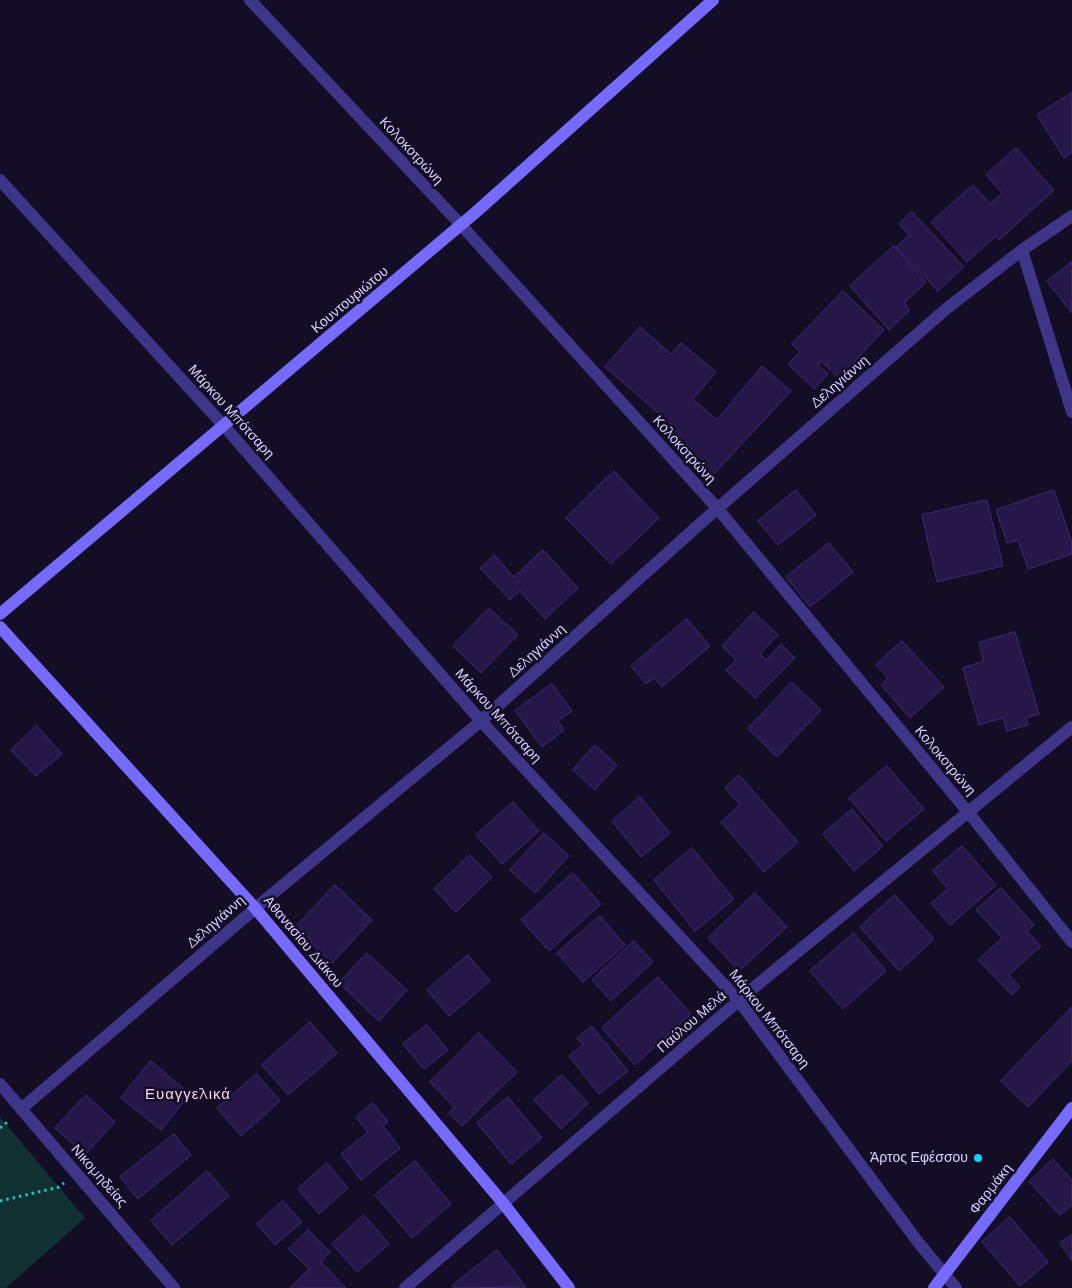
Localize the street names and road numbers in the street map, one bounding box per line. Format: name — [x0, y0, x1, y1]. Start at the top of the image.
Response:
street label: Κολοκοτρώνη — [376, 114, 446, 188]
street label: Κουντουριώτου — [308, 263, 392, 337]
street label: Δεληγιάννη — [807, 352, 873, 412]
street label: Μάρκου Μπότσαρη — [184, 361, 278, 463]
street label: Κολοκοτρώνη — [649, 412, 719, 488]
street label: Δεληγιάννη — [505, 621, 569, 681]
street label: Μάρκου Μπότσαρη — [451, 665, 545, 767]
street label: Κολοκοτρώνη — [911, 723, 979, 799]
street label: Δεληγιάννη — [183, 892, 249, 952]
street label: Αθανασίου Διάκου — [260, 893, 346, 991]
street label: Μάρκου Μπότσαρη — [725, 966, 813, 1072]
street label: Παύλου Μελά — [654, 987, 730, 1057]
street label: Νικομηδείας — [67, 1141, 131, 1211]
street label: Φαρμάκη — [966, 1160, 1016, 1218]

